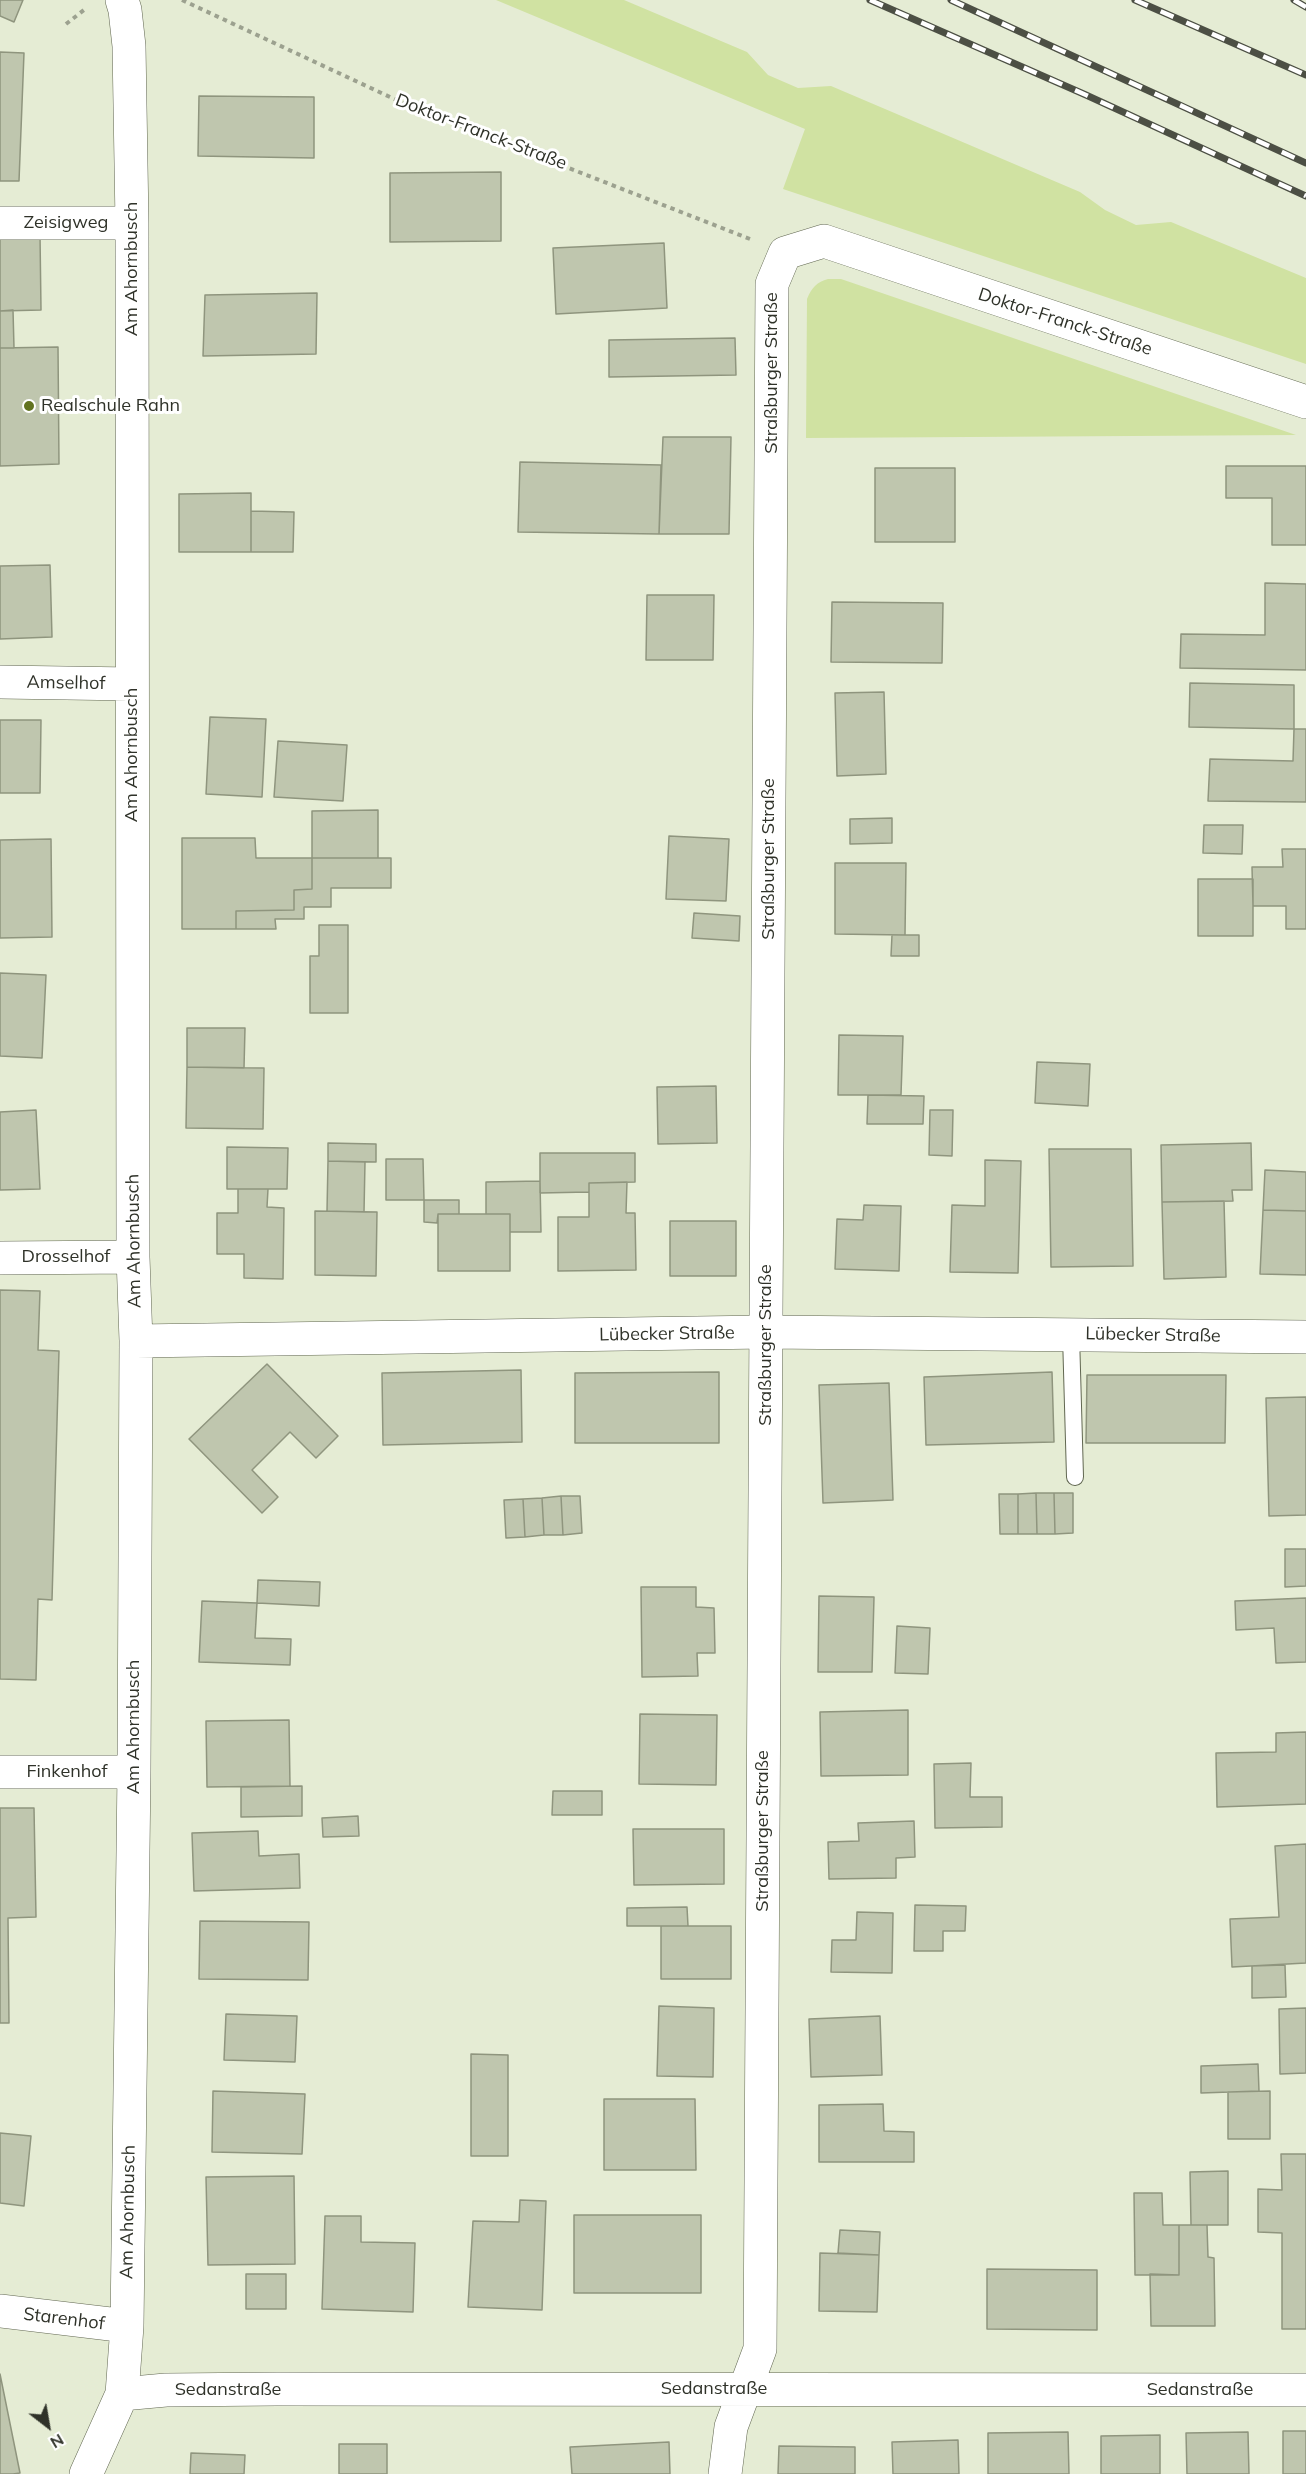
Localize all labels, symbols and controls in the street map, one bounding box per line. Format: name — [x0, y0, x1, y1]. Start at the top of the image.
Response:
street label: Doktor-Franck-Straße — [392, 89, 570, 175]
street label: Am Ahornbusch — [121, 202, 143, 336]
street label: Zeisigweg — [24, 212, 108, 234]
street label: Doktor-Franck-Straße — [975, 284, 1155, 360]
street label: Straßburger Straße — [761, 292, 783, 454]
place label: Realschule Rahn — [41, 395, 180, 417]
marker: Realschule Rahn — [22, 399, 36, 413]
street label: Amselhof — [26, 672, 106, 694]
street label: Am Ahornbusch — [121, 688, 143, 822]
street label: Straßburger Straße — [758, 778, 780, 940]
street label: Am Ahornbusch — [122, 1174, 146, 1308]
street label: Drosselhof — [22, 1246, 110, 1268]
street label: Straßburger Straße — [755, 1264, 777, 1426]
street label: Lübecker Straße — [599, 1322, 735, 1346]
street label: Lübecker Straße — [1085, 1323, 1221, 1347]
street label: Am Ahornbusch — [123, 1660, 145, 1794]
street label: Straßburger Straße — [752, 1750, 774, 1912]
street label: Finkenhof — [26, 1761, 108, 1783]
street label: Am Ahornbusch — [116, 2145, 140, 2279]
street label: Starenhof — [22, 2303, 106, 2335]
street label: Sedanstraße — [661, 2378, 767, 2400]
street label: Sedanstraße — [175, 2379, 281, 2401]
street label: Sedanstraße — [1147, 2379, 1253, 2401]
north arrow — [18, 2396, 78, 2456]
text: N — [47, 2430, 68, 2453]

